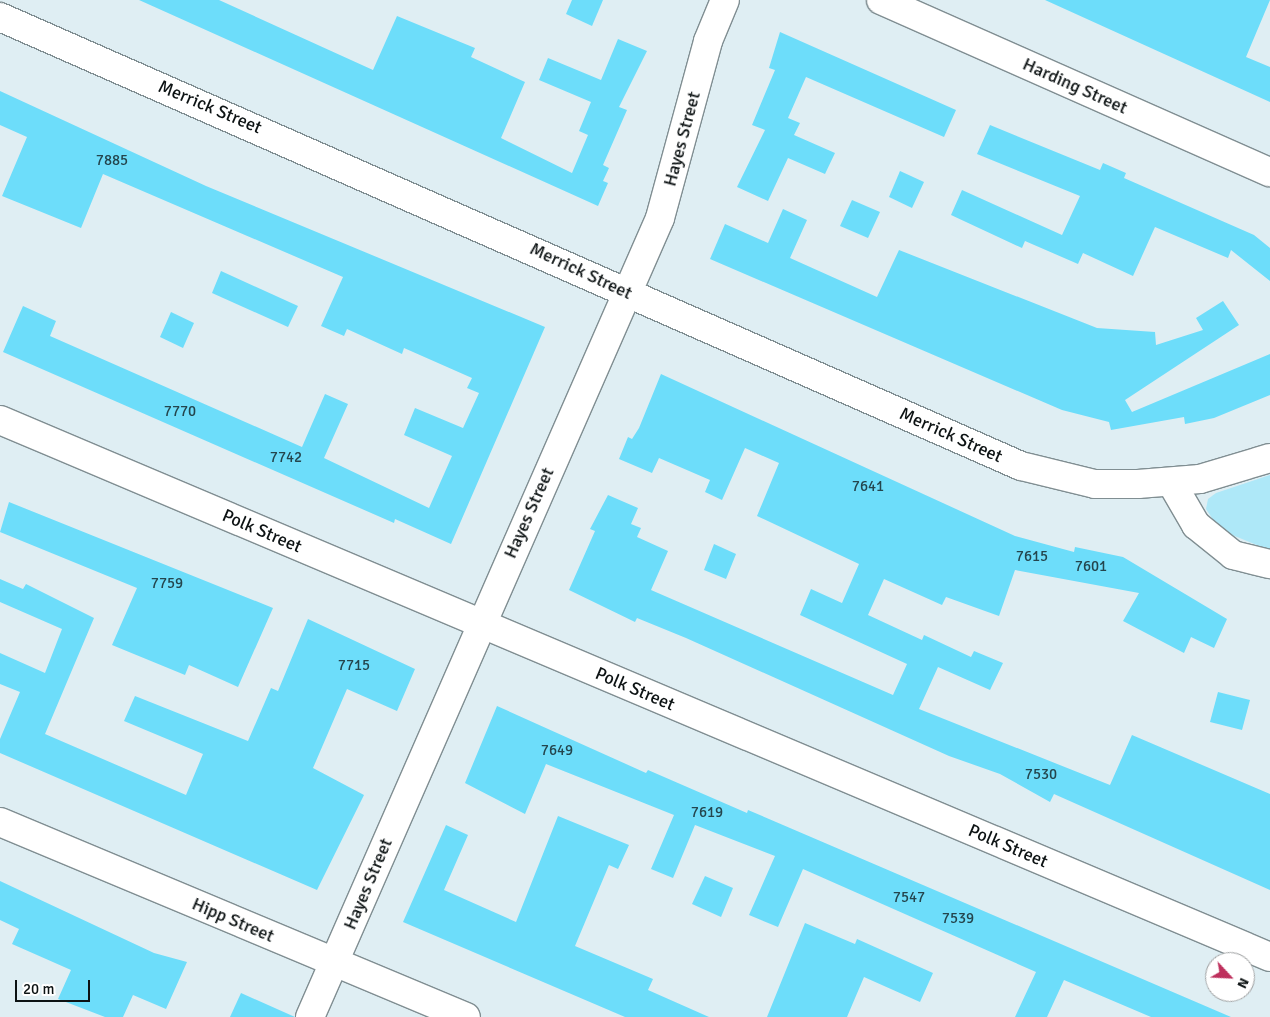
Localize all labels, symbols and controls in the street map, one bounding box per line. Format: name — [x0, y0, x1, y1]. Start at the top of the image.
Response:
street label: Harding Street — [1019, 53, 1131, 119]
street label: Merrick Street — [155, 75, 265, 139]
street label: Hayes Street — [659, 89, 705, 189]
house number: 7885 — [96, 152, 128, 170]
street label: Merrick Street — [526, 238, 636, 304]
house number: 7770 — [164, 403, 196, 421]
street label: Merrick Street — [896, 403, 1006, 467]
house number: 7742 — [270, 449, 302, 467]
street label: Hayes Street — [499, 464, 559, 562]
house number: 7641 — [852, 478, 884, 496]
street label: Polk Street — [219, 505, 305, 557]
house number: 7615 — [1016, 548, 1048, 566]
house number: 7601 — [1075, 558, 1107, 576]
house number: 7759 — [151, 575, 183, 593]
house number: 7715 — [338, 657, 370, 675]
street label: Polk Street — [592, 663, 678, 715]
house number: 7649 — [541, 742, 573, 760]
house number: 7530 — [1025, 766, 1057, 784]
house number: 7619 — [691, 804, 723, 822]
street label: Polk Street — [965, 820, 1051, 872]
street label: Hayes Street — [339, 835, 397, 933]
house number: 7547 — [893, 889, 925, 907]
street label: Hipp Street — [189, 893, 277, 947]
house number: 7539 — [942, 910, 974, 928]
north arrow — [1205, 952, 1255, 1002]
scale bar — [18, 970, 92, 1002]
text: N — [1233, 975, 1253, 991]
text: 20 m — [23, 980, 54, 998]

